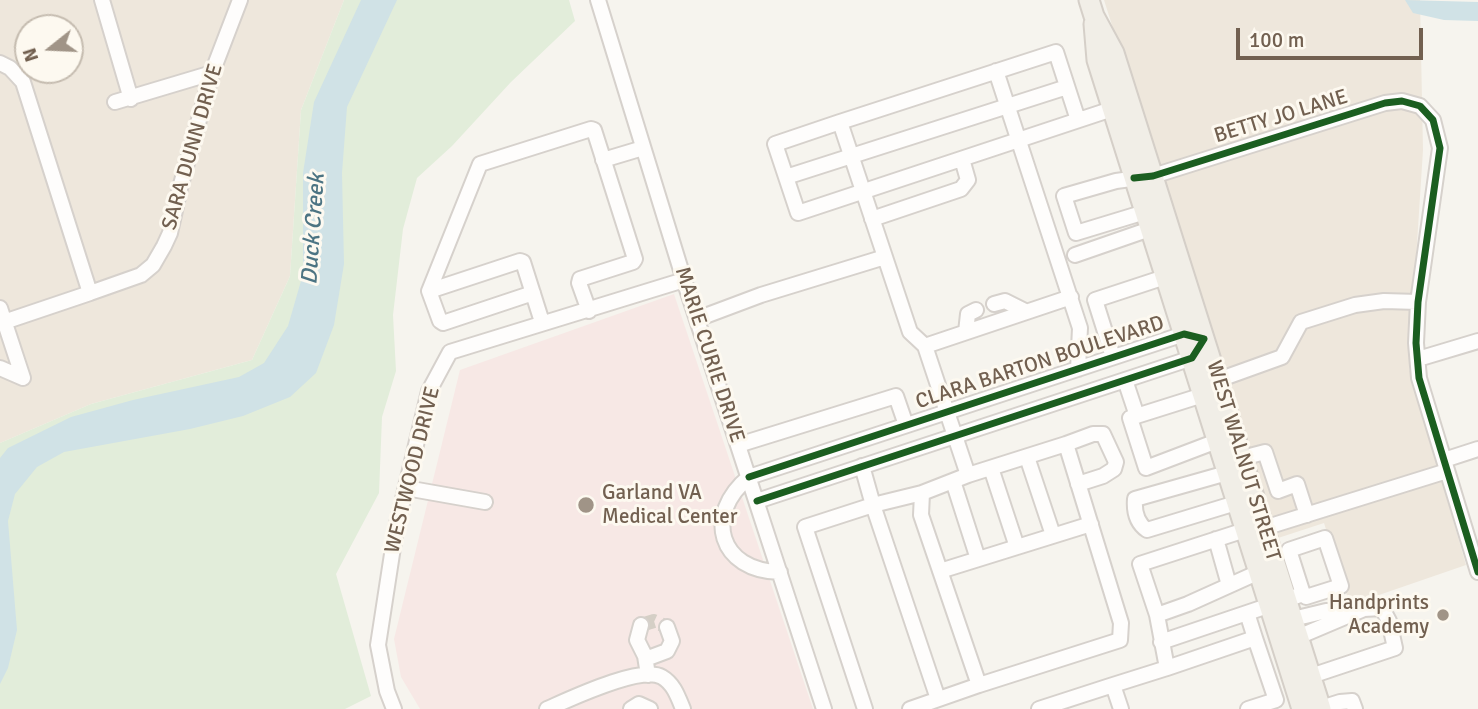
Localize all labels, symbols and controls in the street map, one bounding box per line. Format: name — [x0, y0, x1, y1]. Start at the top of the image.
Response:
north arrow — [14, 14, 84, 84]
scale bar — [1240, 14, 1427, 58]
text: 100 m — [1249, 27, 1304, 53]
text: N — [17, 45, 44, 65]
street label: SARA DUNN DRIVE — [157, 61, 229, 233]
street label: BETTY JO LANE — [1211, 85, 1351, 149]
water label: Duck Creek — [296, 172, 332, 286]
street label: MARIE CURIE DRIVE — [669, 264, 749, 446]
street label: CLARA BARTON BOULEVARD — [913, 311, 1167, 415]
street label: WEST WALNUT STREET — [1201, 358, 1285, 564]
street label: WESTWOOD DRIVE — [380, 384, 446, 556]
place label: Garland VA Medical Center — [602, 480, 737, 530]
marker: Garland VA Medical Center — [576, 495, 596, 515]
place label: Handprints Academy — [1329, 590, 1429, 640]
marker: Handprints Academy — [1435, 607, 1451, 623]

